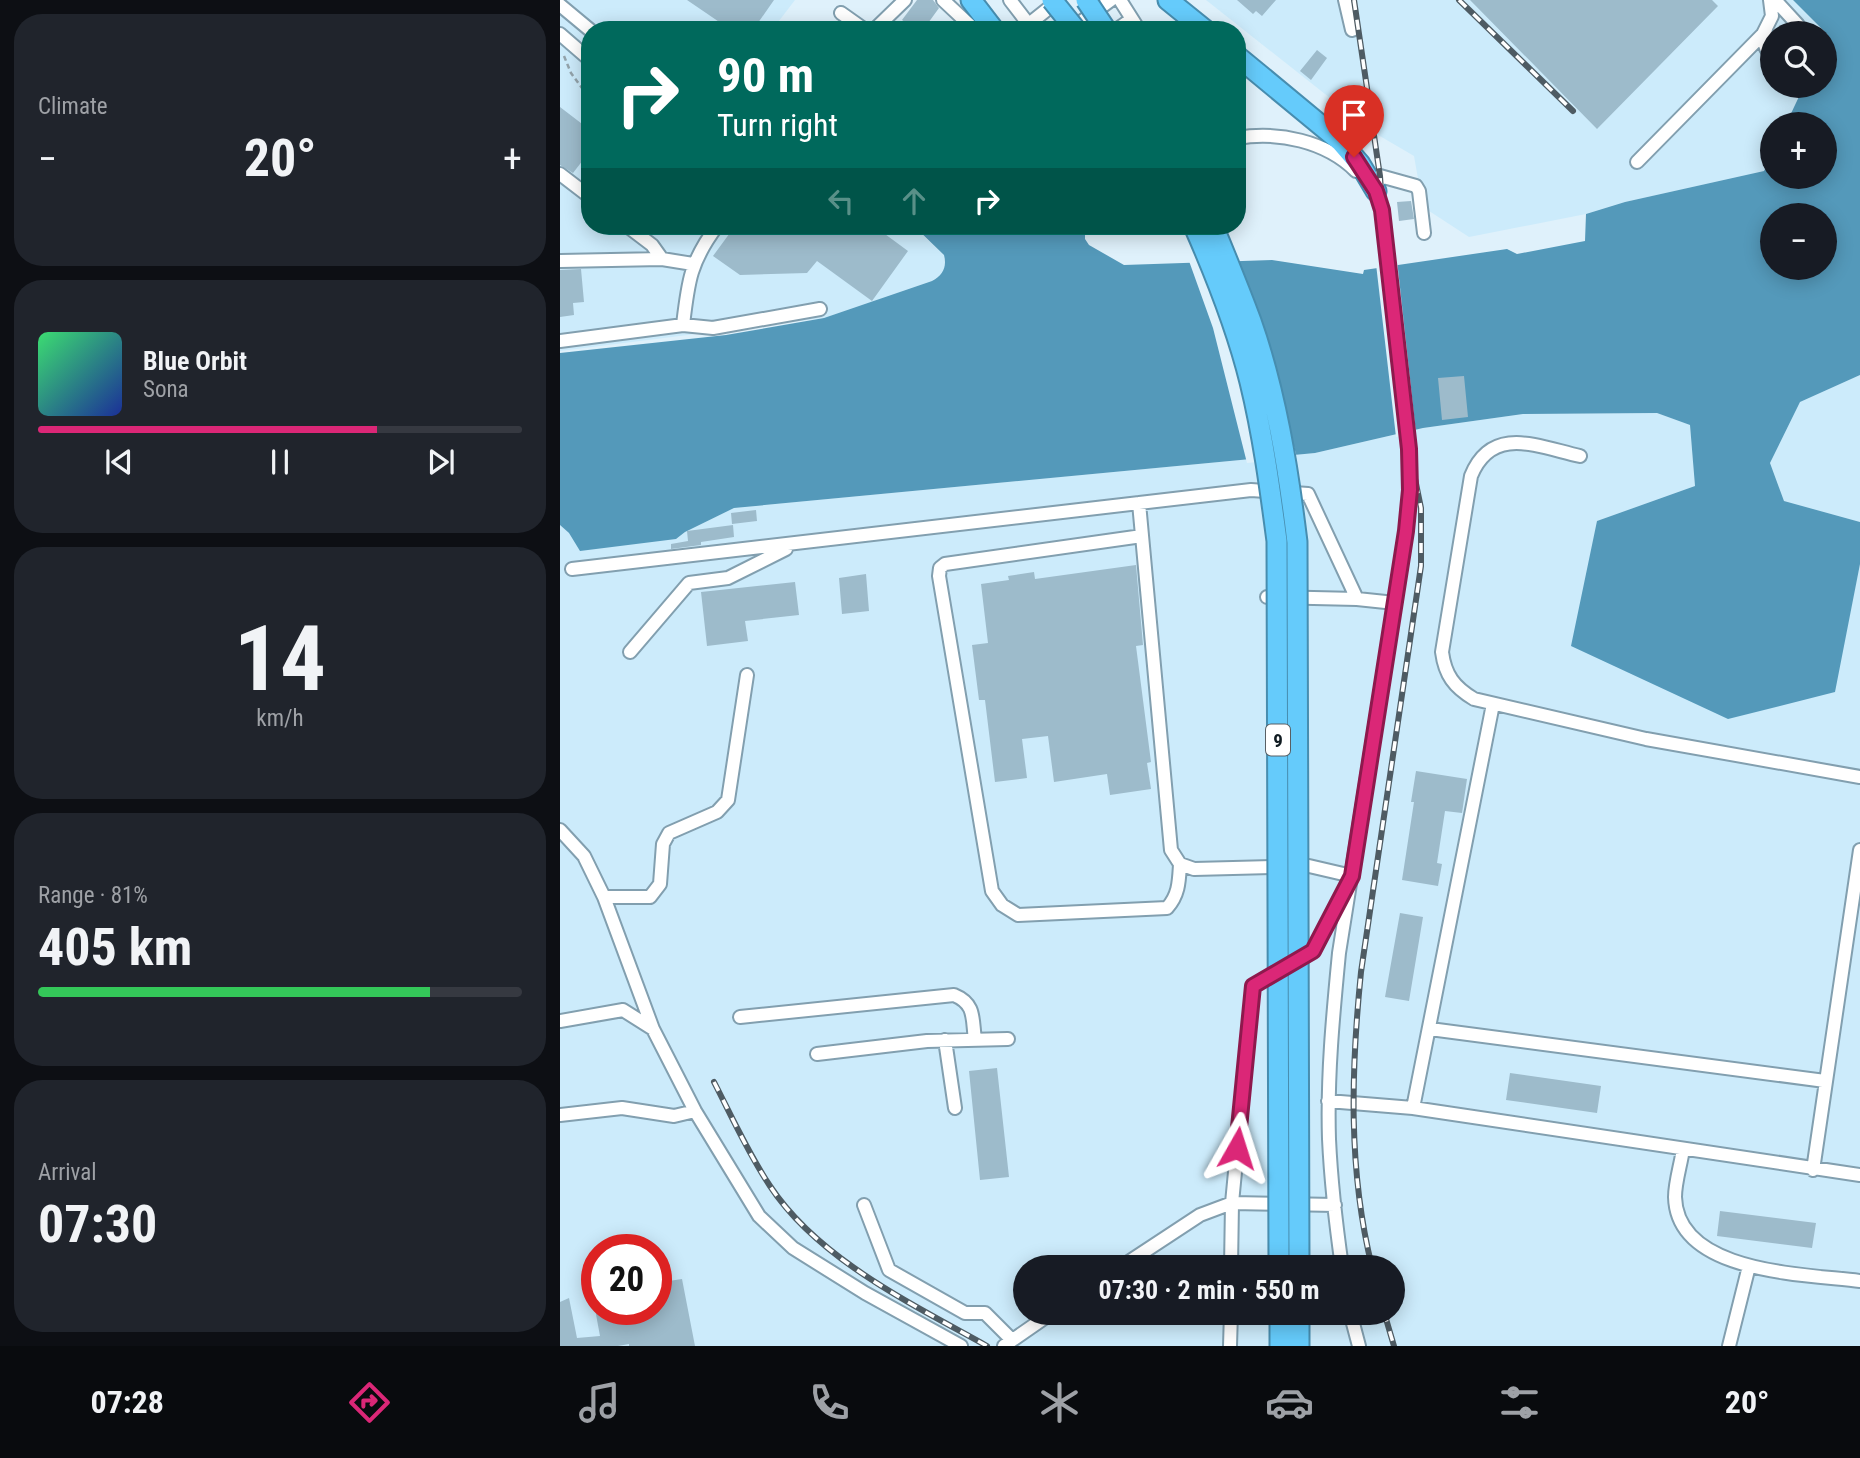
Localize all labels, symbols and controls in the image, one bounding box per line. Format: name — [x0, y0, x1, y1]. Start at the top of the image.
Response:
map controls — [1760, 21, 1837, 280]
button: search — [1760, 21, 1837, 98]
text: 90 m — [717, 47, 814, 104]
icon: right — [602, 49, 693, 140]
pin — [1324, 85, 1384, 157]
text: Climate — [38, 93, 108, 120]
icon: arrive — [1335, 96, 1373, 134]
text: Turn right — [717, 106, 838, 144]
button: + — [1760, 112, 1837, 189]
text: 20° — [244, 128, 316, 189]
text: − — [38, 137, 57, 181]
text: + — [503, 137, 522, 181]
icon: left — [822, 182, 860, 220]
icon: ahead — [895, 182, 933, 220]
icon: right — [968, 182, 1006, 220]
button: − — [1760, 203, 1837, 280]
text: Blue Orbit — [143, 346, 247, 376]
text: Sona — [143, 376, 189, 403]
icon: previous — [100, 443, 138, 481]
icon: pause — [261, 443, 299, 481]
icon: next — [422, 443, 460, 481]
text: 14 — [234, 606, 326, 712]
text: km/h — [256, 705, 304, 732]
road number: 9 — [1266, 724, 1290, 755]
text: Range · 81% — [38, 882, 148, 909]
text: 405 km — [38, 917, 192, 978]
position arrow — [1200, 1111, 1274, 1185]
text: Arrival — [38, 1159, 97, 1186]
text: 07:30 — [38, 1194, 157, 1255]
speed limit sign: 20 — [581, 1234, 672, 1325]
text: 07:30 · 2 min · 550 m — [1099, 1275, 1319, 1305]
icon: directions — [345, 1378, 394, 1427]
icon: music — [575, 1378, 624, 1427]
icon: phone — [805, 1378, 854, 1427]
icon: climate — [1035, 1378, 1084, 1427]
icon: car — [1265, 1378, 1314, 1427]
icon: filters — [1495, 1378, 1544, 1427]
text: 07:28 — [90, 1383, 164, 1421]
text: 20° — [1725, 1383, 1769, 1421]

